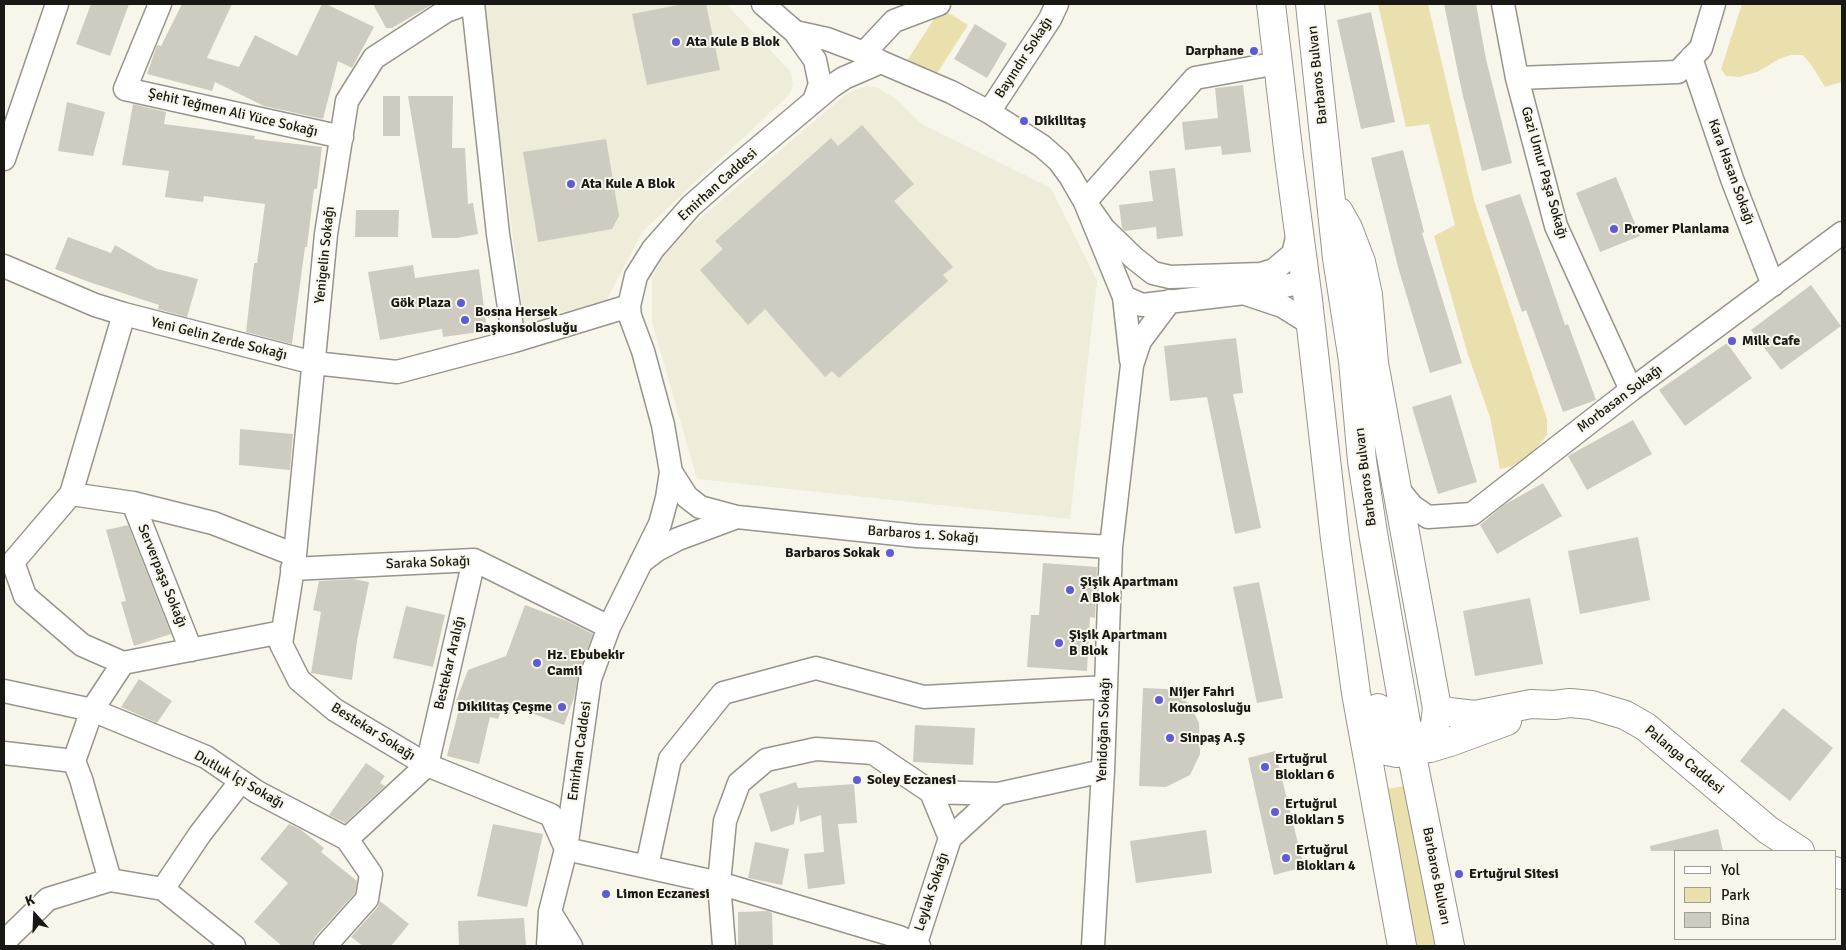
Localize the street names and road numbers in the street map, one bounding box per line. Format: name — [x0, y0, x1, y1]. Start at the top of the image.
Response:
street label: Bayındır Sokağı — [992, 14, 1056, 102]
street label: Barbaros Bulvarı — [1304, 25, 1332, 125]
street label: Şehit Teğmen Ali Yüce Sokağı — [147, 85, 319, 141]
street label: Gazi Umur Paşa Sokağı — [1517, 105, 1571, 241]
street label: Kara Hasan Sokağı — [1704, 117, 1758, 227]
street label: Emirhan Caddesi — [675, 145, 761, 225]
street label: Yenigelin Sokağı — [312, 205, 338, 305]
street label: Yeni Gelin Zerde Sokağı — [149, 314, 289, 364]
street label: Morbasan Sokağı — [1574, 361, 1666, 437]
street label: Barbaros Bulvarı — [1352, 427, 1380, 527]
street label: Serverpaşa Sokağı — [134, 522, 190, 630]
street label: Barbaros 1. Sokağı — [867, 523, 979, 547]
street label: Saraka Sokağı — [385, 553, 471, 573]
street label: Bestekar Aralığı — [431, 615, 469, 711]
street label: Yenidoğan Sokağı — [1094, 677, 1114, 783]
street label: Bestekar Sokağı — [328, 699, 418, 765]
street label: Emirhan Caddesi — [565, 700, 595, 802]
street label: Palanga Caddesi — [1641, 722, 1727, 798]
street label: Dutluk İçi Sokağı — [191, 747, 287, 813]
street label: Barbaros Bulvarı — [1418, 826, 1454, 926]
street label: Leylak Sokağı — [911, 850, 953, 934]

